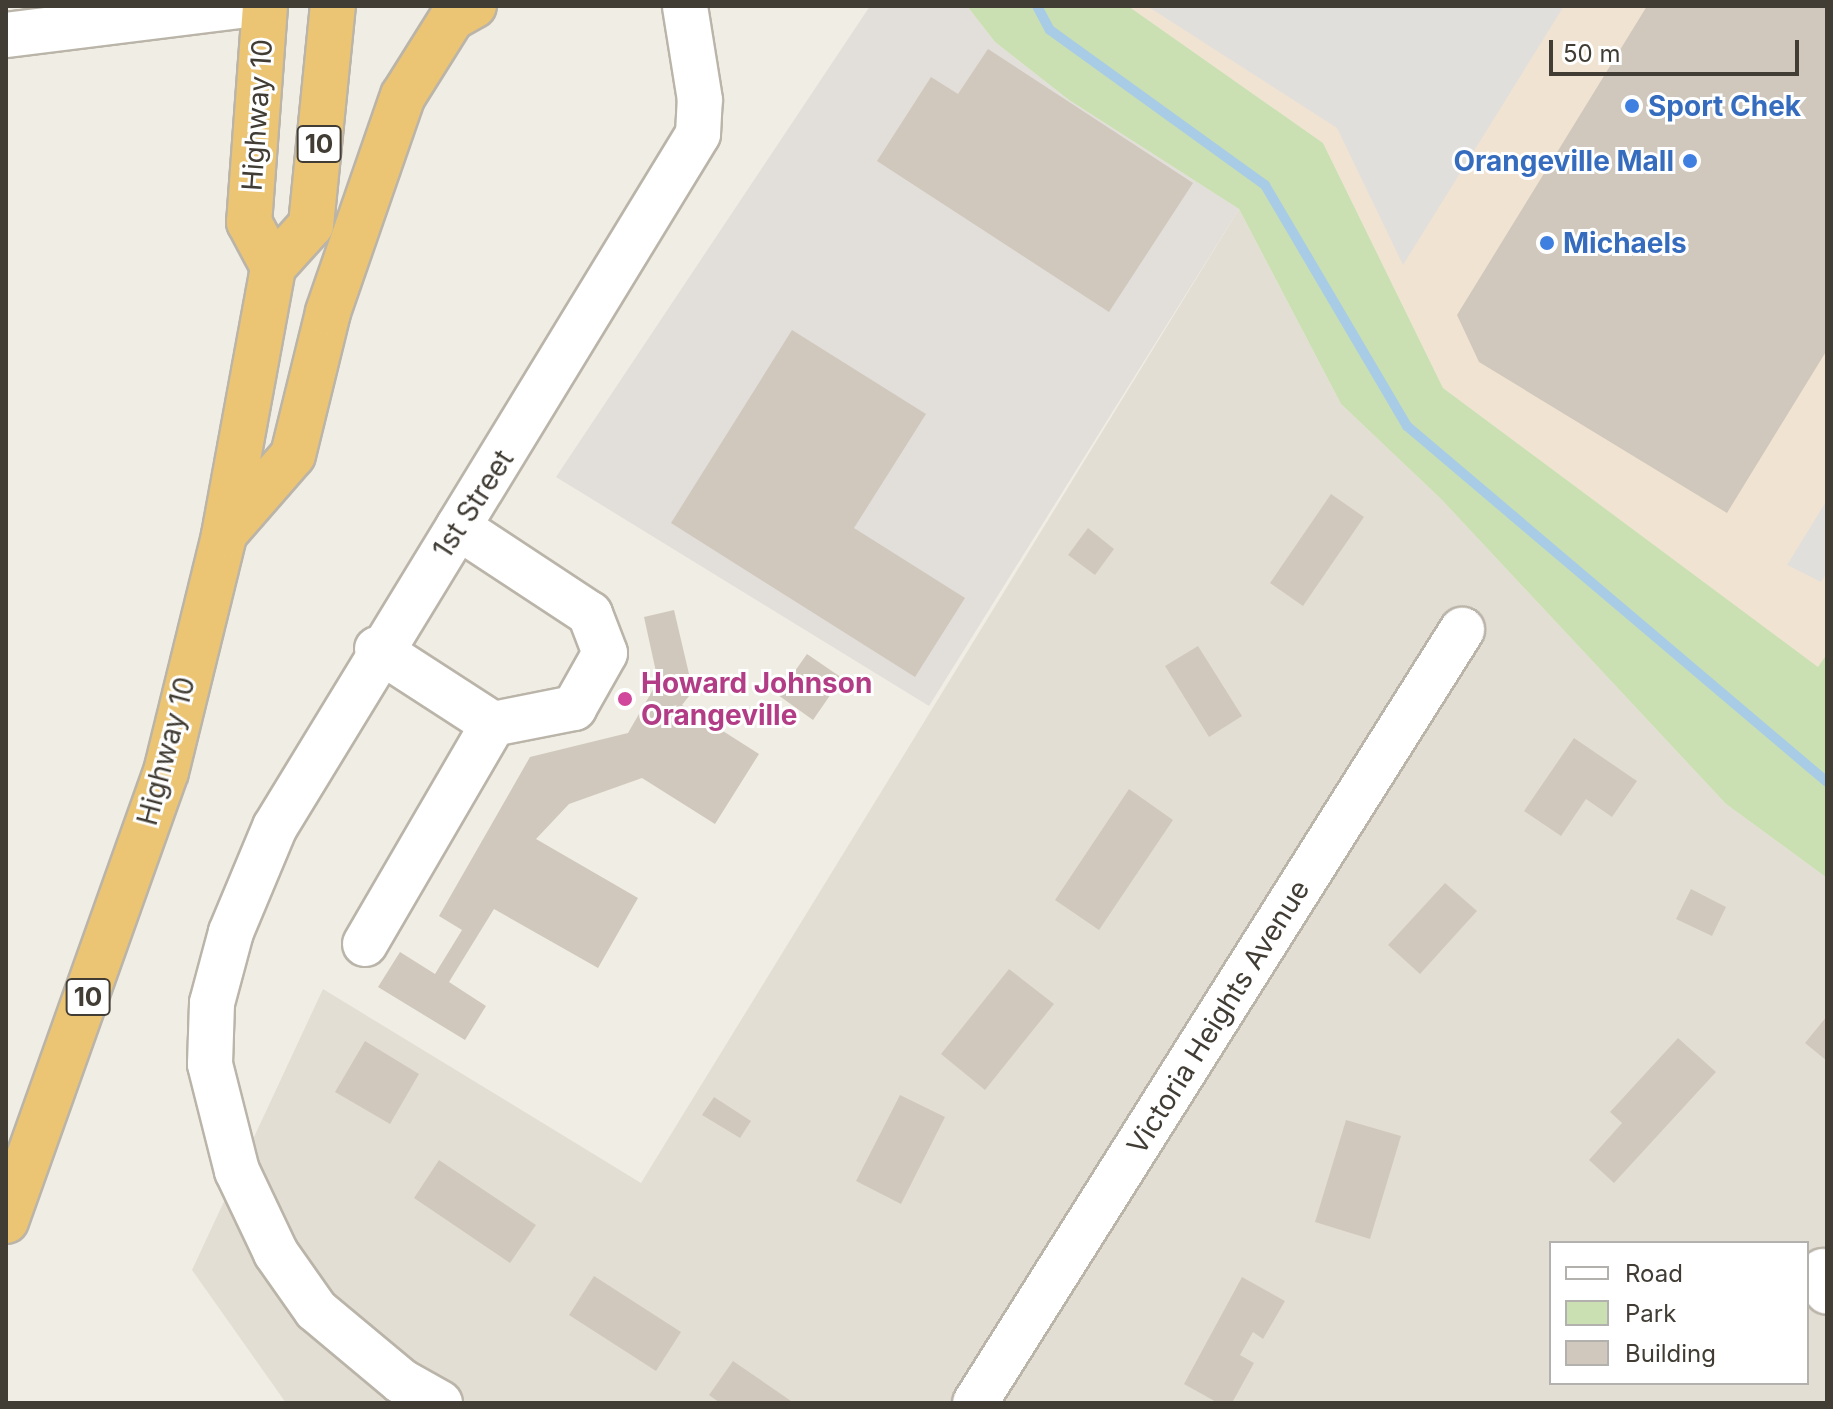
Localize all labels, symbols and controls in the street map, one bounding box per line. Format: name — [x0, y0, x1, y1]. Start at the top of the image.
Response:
scale bar — [1553, 24, 1803, 74]
street label: Highway 10 — [235, 38, 279, 192]
text: 50 m — [1563, 39, 1621, 68]
place label: Sport Chek — [1648, 89, 1801, 123]
marker: Sport Chek — [1623, 97, 1641, 115]
road number: 10 — [295, 122, 343, 166]
place label: Orangeville Mall — [1453, 144, 1674, 178]
marker: Orangeville Mall — [1681, 152, 1699, 170]
place label: Michaels — [1563, 226, 1687, 260]
marker: Michaels — [1538, 234, 1556, 252]
street label: 1st Street — [426, 444, 520, 564]
place label: Howard Johnson Orangeville — [641, 666, 872, 732]
street label: Highway 10 — [130, 673, 202, 829]
marker: Howard Johnson Orangeville — [616, 690, 634, 708]
street label: Victoria Heights Avenue — [1120, 874, 1316, 1160]
road number: 10 — [64, 975, 112, 1019]
legend — [1549, 1241, 1809, 1385]
text: Road — [1625, 1259, 1683, 1288]
text: Park — [1625, 1299, 1676, 1328]
text: Building — [1625, 1339, 1716, 1368]

